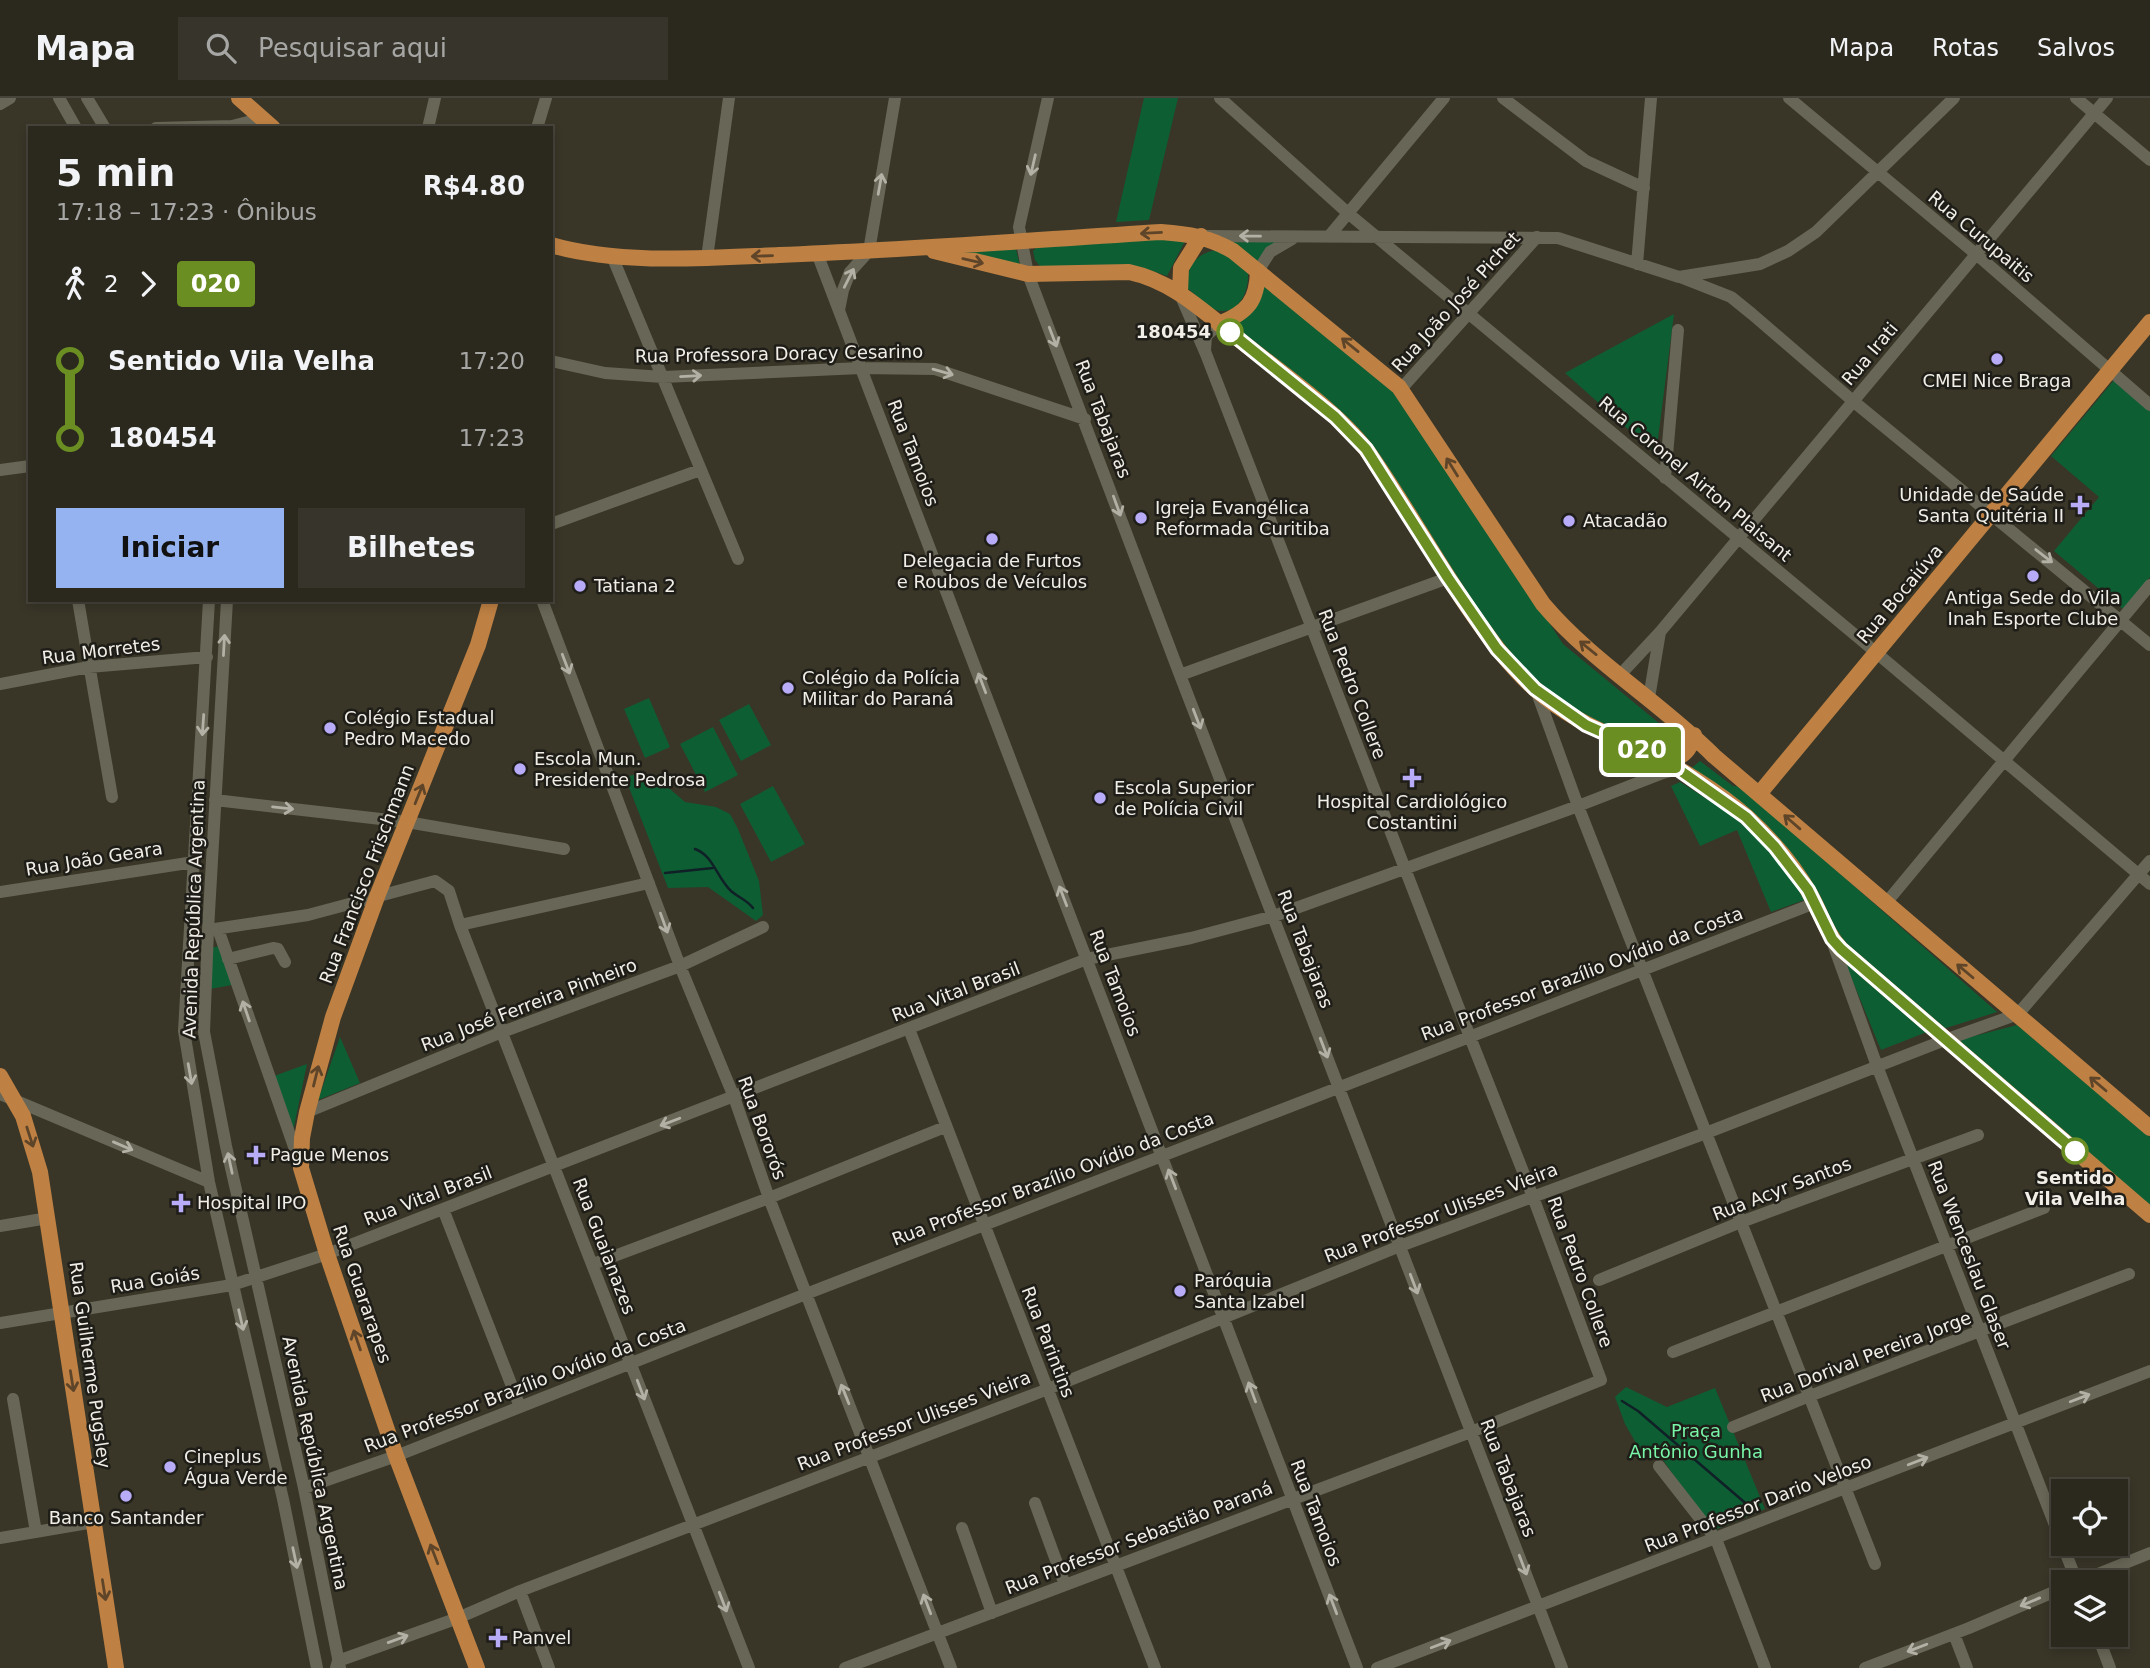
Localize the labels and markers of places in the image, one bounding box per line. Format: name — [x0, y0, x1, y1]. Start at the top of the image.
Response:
marker: 180454 — [1217, 319, 1243, 345]
place label: 180454 — [1136, 321, 1211, 342]
marker: CMEI Nice Braga — [1989, 351, 2005, 367]
place label: CMEI Nice Braga — [1923, 370, 2071, 391]
place label: Unidade de Saúde Santa Quitéria II — [1899, 484, 2064, 526]
marker: Unidade de Saúde Santa Quitéria II — [2070, 495, 2090, 515]
place label: Igreja Evangélica Reformada Curitiba — [1155, 497, 1330, 539]
marker: Igreja Evangélica Reformada Curitiba — [1133, 510, 1149, 526]
place label: Atacadão — [1583, 510, 1667, 531]
marker: Atacadão — [1561, 513, 1577, 529]
marker: Delegacia de Furtos e Roubos de Veículos — [984, 531, 1000, 547]
place label: Delegacia de Furtos e Roubos de Veículos — [897, 550, 1087, 592]
marker: Antiga Sede do Vila Inah Esporte Clube — [2025, 568, 2041, 584]
place label: Tatiana 2 — [593, 575, 676, 596]
marker: Tatiana 2 — [572, 578, 588, 594]
place label: Antiga Sede do Vila Inah Esporte Clube — [1945, 587, 2121, 629]
place label: Colégio da Polícia Militar do Paraná — [802, 667, 960, 709]
marker: Colégio da Polícia Militar do Paraná — [780, 680, 796, 696]
place label: Colégio Estadual Pedro Macedo — [344, 707, 495, 749]
marker: Colégio Estadual Pedro Macedo — [322, 720, 338, 736]
place label: Escola Mun. Presidente Pedrosa — [534, 748, 706, 790]
marker: Escola Mun. Presidente Pedrosa — [512, 761, 528, 777]
marker: Hospital Cardiológico Costantini — [1402, 768, 1422, 788]
place label: Escola Superior de Polícia Civil — [1114, 777, 1254, 819]
marker: Escola Superior de Polícia Civil — [1092, 790, 1108, 806]
place label: Hospital Cardiológico Costantini — [1317, 791, 1507, 833]
marker: Sentido Vila Velha — [2062, 1138, 2088, 1164]
place label: Pague Menos — [270, 1144, 389, 1165]
marker: Pague Menos — [248, 1147, 264, 1163]
place label: Sentido Vila Velha — [2025, 1167, 2125, 1209]
place label: Hospital IPO — [197, 1192, 307, 1213]
marker: Hospital IPO — [171, 1193, 191, 1213]
place label: Paróquia Santa Izabel — [1194, 1270, 1305, 1312]
marker: Paróquia Santa Izabel — [1172, 1283, 1188, 1299]
place label: Cineplus Água Verde — [184, 1446, 287, 1488]
marker: Cineplus Água Verde — [162, 1459, 178, 1475]
marker: Banco Santander — [118, 1488, 134, 1504]
place label: Banco Santander — [49, 1507, 204, 1528]
place label: Panvel — [512, 1627, 571, 1648]
marker: Panvel — [490, 1630, 506, 1646]

